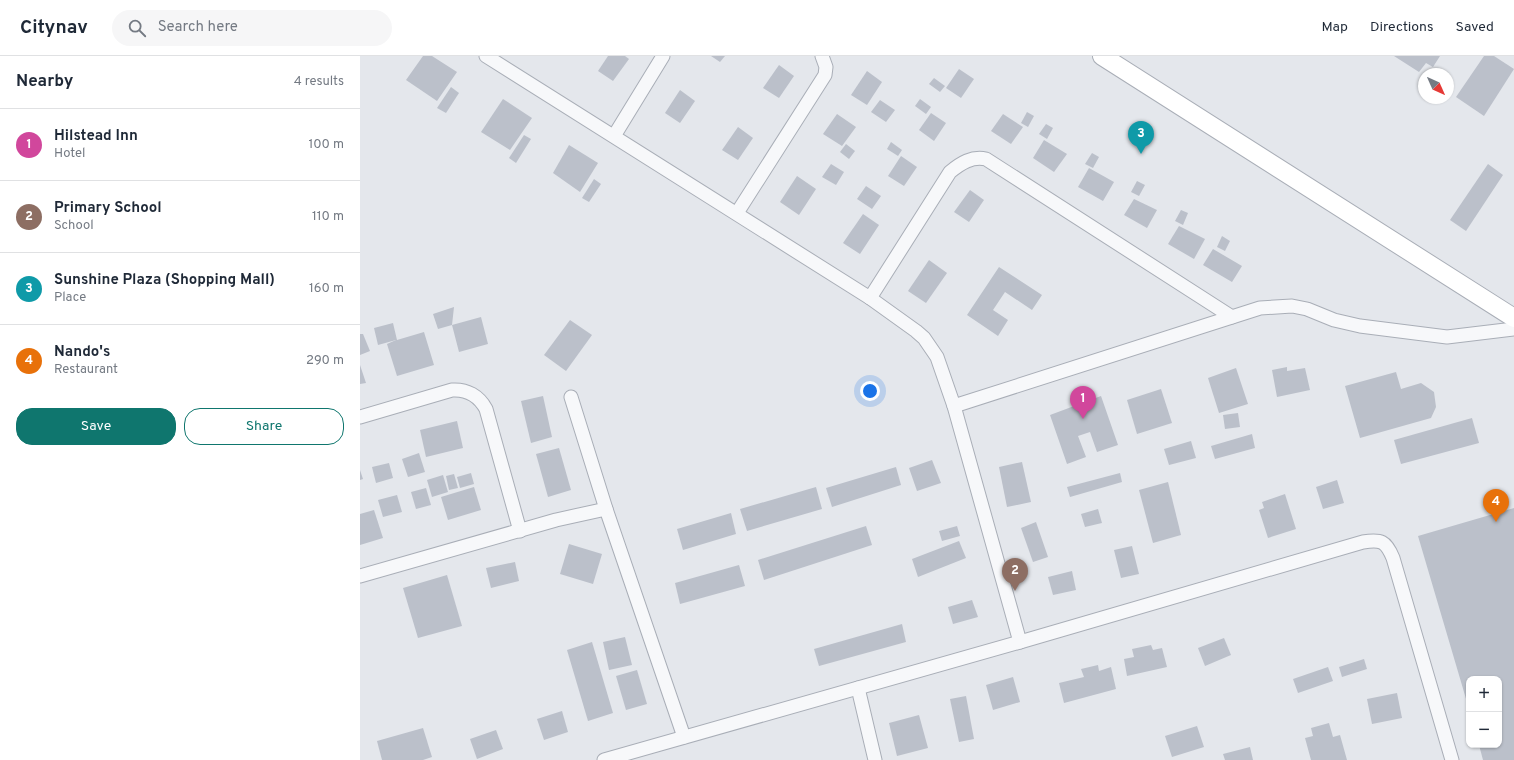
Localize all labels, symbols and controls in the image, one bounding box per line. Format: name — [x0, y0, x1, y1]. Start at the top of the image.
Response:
search box — [112, 10, 392, 46]
text: Citynav — [20, 16, 88, 40]
icon: search — [126, 17, 148, 39]
text: Search here — [158, 18, 238, 37]
text: Map — [1322, 19, 1348, 36]
text: Directions — [1370, 19, 1434, 36]
text: Saved — [1456, 19, 1494, 36]
north arrow — [1418, 68, 1454, 104]
text: Nearby — [16, 71, 73, 93]
text: 4 results — [294, 74, 344, 90]
pin: 3 — [1128, 121, 1154, 154]
text: Hilstead Inn — [54, 127, 138, 146]
text: 1 — [26, 137, 32, 153]
text: 100 m — [308, 137, 344, 153]
text: Hotel — [54, 146, 85, 162]
text: Primary School — [54, 199, 162, 218]
text: 2 — [25, 209, 33, 225]
text: 110 m — [312, 209, 344, 225]
text: School — [54, 218, 94, 234]
text: Sunshine Plaza (Shopping Mall) — [54, 271, 275, 290]
text: 3 — [25, 281, 33, 297]
text: 160 m — [309, 281, 344, 297]
text: Place — [54, 290, 86, 306]
text: Nando's — [54, 343, 110, 362]
text: 4 — [25, 353, 33, 369]
text: 290 m — [306, 353, 344, 369]
text: Restaurant — [54, 362, 118, 378]
your location — [860, 381, 880, 401]
pin: 1 — [1070, 386, 1096, 419]
button: Save — [16, 408, 176, 445]
button: Share — [184, 408, 344, 445]
pin: 4 — [1483, 489, 1509, 522]
pin: 2 — [1002, 558, 1028, 591]
map controls — [1466, 676, 1502, 748]
button: + — [1466, 676, 1502, 712]
button: − — [1466, 712, 1502, 748]

